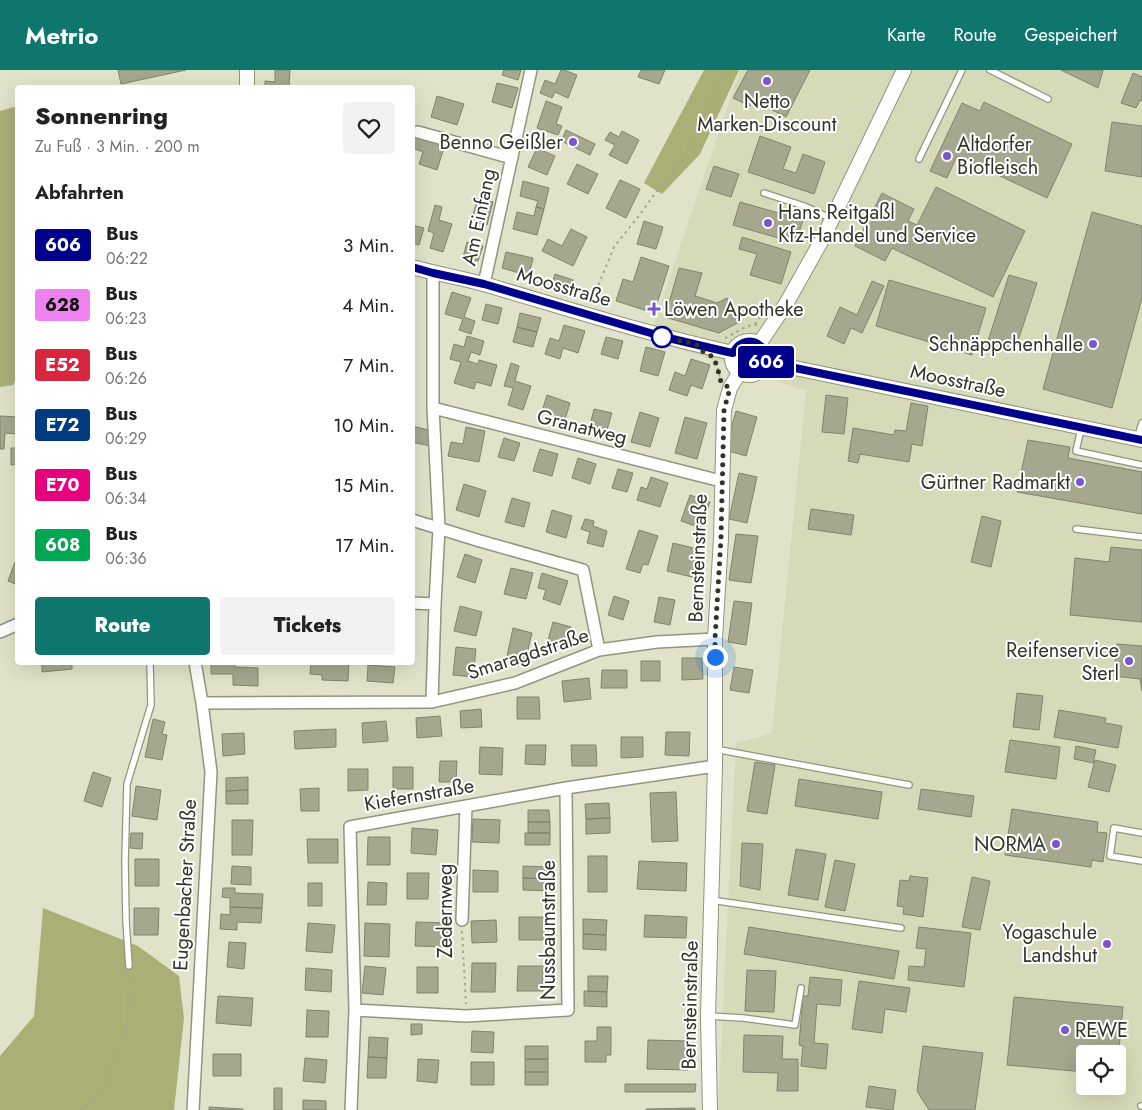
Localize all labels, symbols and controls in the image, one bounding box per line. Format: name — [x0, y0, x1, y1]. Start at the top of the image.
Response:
text: Metrio — [25, 18, 98, 53]
text: Karte — [887, 22, 926, 48]
text: Route — [954, 22, 996, 48]
text: Gespeichert — [1024, 22, 1117, 48]
marker: Netto Marken-Discount — [761, 75, 773, 87]
place label: Netto Marken-Discount — [697, 87, 837, 139]
text: Sonnenring — [35, 98, 168, 133]
button: heart — [343, 102, 395, 154]
place label: Benno Geißler — [440, 128, 563, 157]
place label: Altdorfer Biofleisch — [957, 130, 1038, 182]
text: Zu Fuß · 3 Min. · 200 m — [35, 135, 200, 158]
marker: Benno Geißler — [567, 136, 579, 148]
marker: Altdorfer Biofleisch — [941, 150, 953, 162]
street label: Am Einfang — [455, 166, 503, 268]
text: Abfahrten — [35, 179, 124, 206]
place label: Hans Reitgaßl Kfz-Handel und Service — [778, 198, 976, 250]
marker: Hans Reitgaßl Kfz-Handel und Service — [762, 217, 774, 229]
text: Bus — [106, 220, 138, 247]
text: 606 — [45, 232, 81, 258]
text: 3 Min. — [343, 232, 395, 259]
text: 06:22 — [106, 247, 148, 270]
street label: Moosstraße — [513, 260, 615, 314]
text: Bus — [105, 280, 137, 307]
text: 628 — [45, 292, 80, 318]
text: 4 Min. — [342, 292, 395, 319]
place label: Löwen Apotheke — [664, 295, 804, 324]
marker: Löwen Apotheke — [648, 303, 660, 315]
text: 06:23 — [105, 307, 147, 330]
unlabelled marker — [651, 326, 673, 348]
place label: Schnäppchenhalle — [929, 330, 1083, 359]
marker: Schnäppchenhalle — [1087, 338, 1099, 350]
text: Bus — [105, 340, 137, 367]
line badge: 606 — [737, 346, 795, 378]
text: 606 — [748, 349, 784, 375]
text: E52 — [45, 352, 80, 378]
text: 7 Min. — [343, 352, 395, 379]
street label: Moosstraße — [908, 357, 1008, 405]
text: 06:26 — [105, 367, 147, 390]
text: Bus — [105, 400, 137, 427]
street label: Granatweg — [534, 402, 630, 452]
text: E72 — [46, 412, 79, 438]
text: 10 Min. — [333, 412, 395, 439]
text: 06:29 — [105, 427, 147, 450]
text: Bus — [105, 460, 137, 487]
place label: Gürtner Radmarkt — [921, 468, 1070, 497]
text: E70 — [46, 472, 79, 498]
text: 15 Min. — [334, 472, 395, 499]
marker: Gürtner Radmarkt — [1074, 476, 1086, 488]
text: 06:34 — [105, 487, 147, 510]
street label: Bernsteinstraße — [681, 493, 715, 623]
text: Bus — [105, 520, 137, 547]
text: 608 — [45, 532, 80, 558]
text: 17 Min. — [335, 532, 395, 559]
text: 06:36 — [105, 547, 147, 570]
button: Route — [35, 597, 210, 655]
button: Tickets — [220, 597, 395, 655]
street label: Smaragdstraße — [463, 621, 593, 687]
place label: Reifenservice Sterl — [1006, 636, 1119, 688]
your location — [703, 645, 728, 670]
marker: Reifenservice Sterl — [1123, 655, 1135, 667]
street label: Kiefernstraße — [362, 771, 476, 819]
street label: Eugenbacher Straße — [166, 798, 204, 972]
place label: NORMA — [974, 830, 1047, 859]
marker: NORMA — [1050, 838, 1062, 850]
street label: Nussbaumstraße — [534, 860, 563, 1000]
street label: Zedernweg — [431, 864, 460, 958]
place label: Yogaschule Landshut — [1002, 918, 1097, 970]
marker: Yogaschule Landshut — [1101, 938, 1113, 950]
street label: Bernsteinstraße — [674, 940, 706, 1070]
place label: REWE — [1075, 1016, 1128, 1045]
marker: REWE — [1059, 1024, 1071, 1036]
map controls — [1076, 1045, 1126, 1095]
button: locate — [1076, 1045, 1126, 1095]

